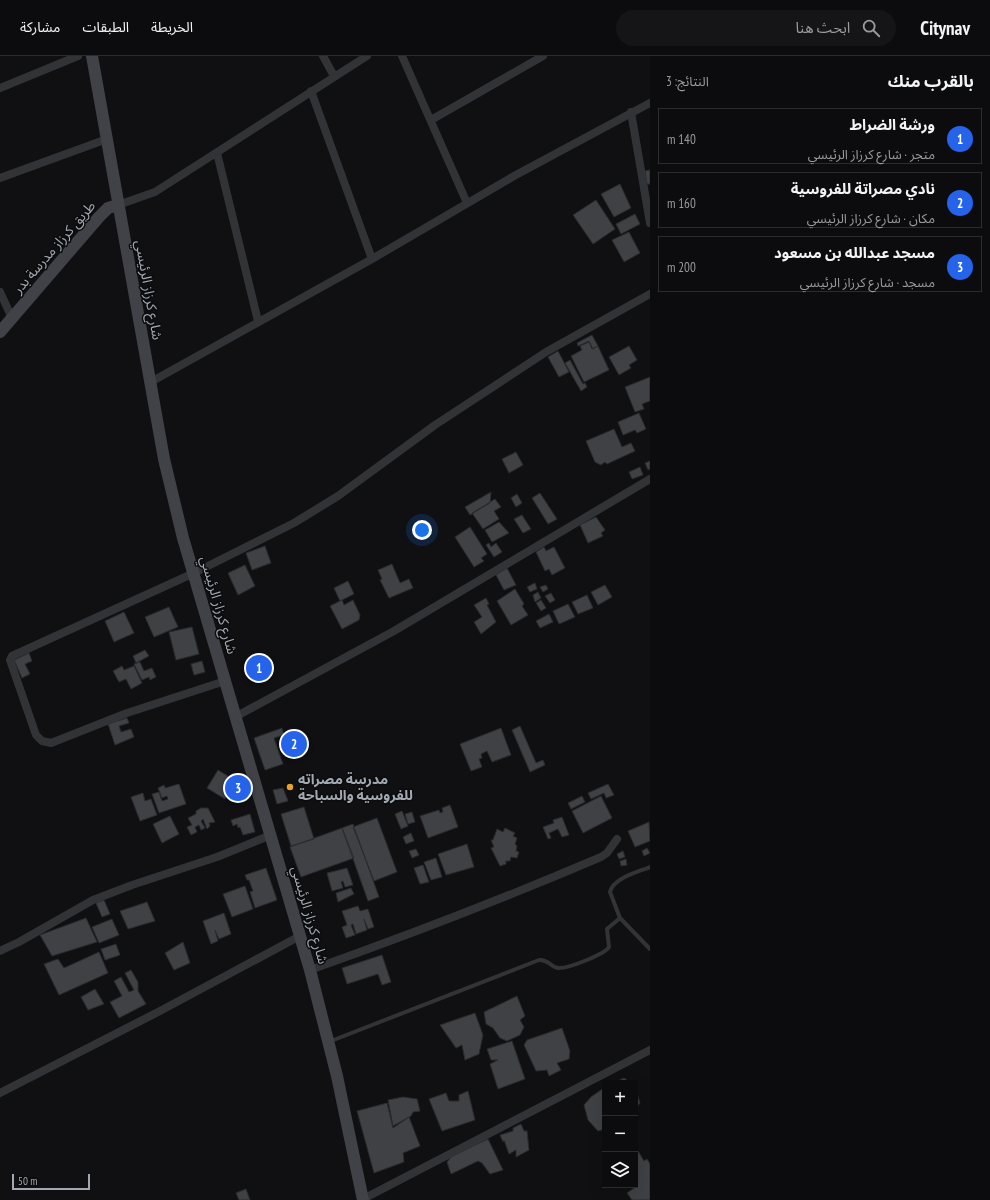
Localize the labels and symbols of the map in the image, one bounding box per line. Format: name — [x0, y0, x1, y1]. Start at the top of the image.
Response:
street label: طريق كرزاز مدرسة بدر — [8, 197, 100, 299]
street label: شارع كرزاز الرئيسي — [129, 239, 167, 342]
your location — [412, 520, 432, 540]
street label: شارع كرزاز الرئيسي — [194, 554, 242, 657]
pin: 1 — [246, 653, 272, 683]
pin: 2 — [281, 729, 307, 759]
place label: مدرسة مصراته للفروسية والسباحة — [298, 770, 413, 804]
pin: 3 — [225, 773, 251, 803]
marker: مدرسة مصراته للفروسية والسباحة — [285, 782, 295, 792]
street label: شارع كرزاز الرئيسي — [285, 864, 333, 967]
scale bar — [12, 1172, 90, 1191]

